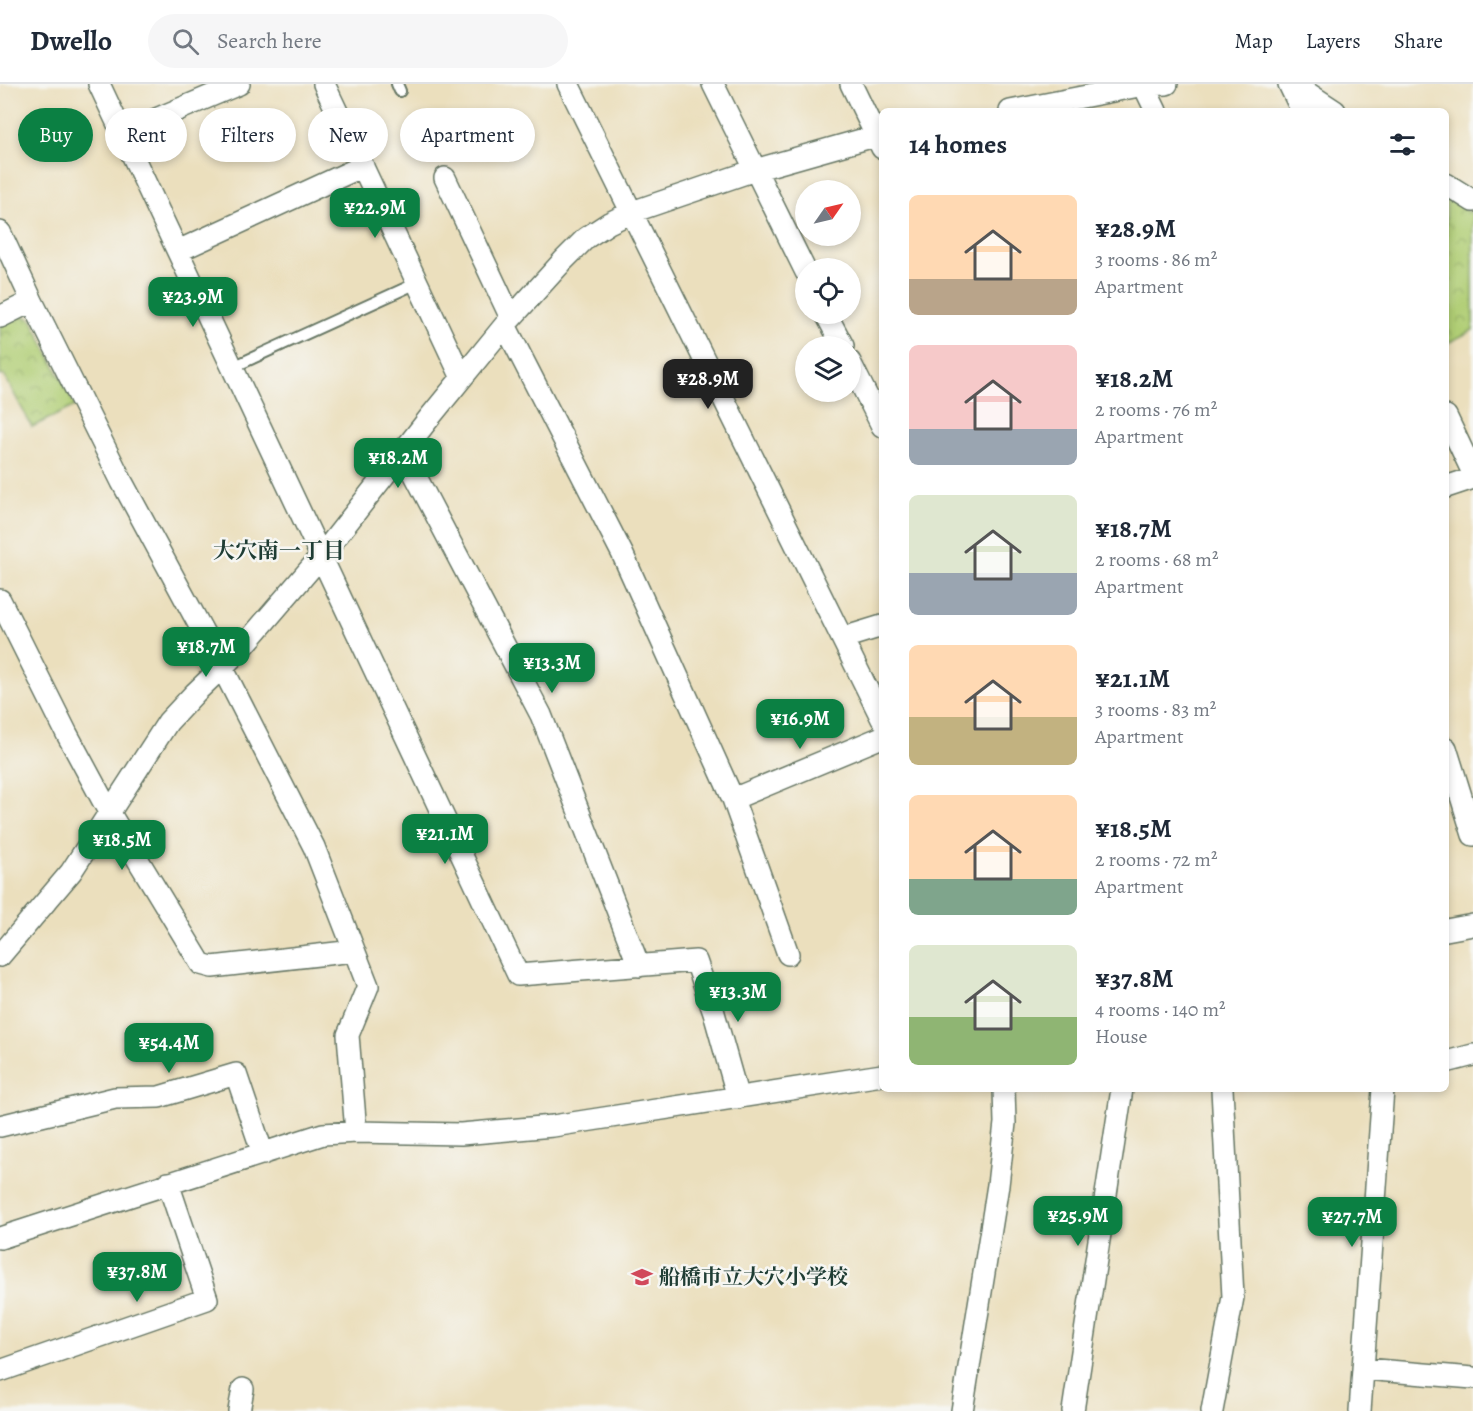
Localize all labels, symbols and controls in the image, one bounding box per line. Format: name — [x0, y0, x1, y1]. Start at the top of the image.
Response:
search box — [148, 14, 568, 68]
text: Dwello — [30, 22, 112, 60]
icon: search — [169, 25, 202, 58]
text: Search here — [217, 26, 322, 56]
text: Map — [1234, 27, 1273, 55]
text: Layers — [1306, 27, 1361, 55]
text: Share — [1394, 27, 1443, 55]
chip: Buy — [18, 108, 93, 162]
chip: Rent — [105, 108, 187, 162]
chip: Filters — [199, 108, 296, 162]
chip: New — [308, 108, 388, 162]
chip: Apartment — [400, 108, 535, 162]
text: 14 homes — [909, 127, 1007, 162]
icon: filters — [1386, 128, 1419, 161]
north arrow — [795, 180, 861, 246]
map controls — [795, 180, 861, 402]
pin: ¥22.9M — [326, 188, 424, 239]
text: ¥22.9M — [344, 194, 406, 221]
text: ¥28.9M — [1095, 211, 1176, 246]
icon: home — [957, 219, 1029, 291]
text: 3 rooms · 86 m² — [1095, 246, 1217, 273]
button: locate — [795, 258, 861, 324]
text: Apartment — [1095, 273, 1184, 300]
pin: ¥23.9M — [144, 277, 242, 328]
text: ¥23.9M — [162, 283, 224, 310]
button: layers — [795, 336, 861, 402]
pin: ¥28.9M — [659, 359, 757, 410]
text: ¥18.2M — [1095, 361, 1173, 396]
text: ¥28.9M — [677, 365, 739, 392]
icon: home — [957, 369, 1029, 441]
text: 2 rooms · 76 m² — [1095, 396, 1217, 423]
text: Apartment — [1095, 423, 1184, 450]
pin: ¥18.2M — [349, 438, 447, 489]
text: ¥18.2M — [368, 444, 428, 471]
text: ¥18.7M — [1095, 511, 1172, 546]
icon: home — [957, 519, 1029, 591]
district label: 大穴南一丁目 — [213, 536, 345, 566]
text: 2 rooms · 68 m² — [1095, 546, 1219, 573]
text: Apartment — [1095, 573, 1184, 600]
pin: ¥18.7M — [157, 627, 255, 678]
text: ¥18.7M — [176, 633, 236, 660]
pin: ¥13.3M — [503, 643, 601, 694]
text: ¥13.3M — [523, 649, 581, 676]
text: ¥21.1M — [1095, 661, 1170, 696]
icon: home — [957, 669, 1029, 741]
text: 3 rooms · 83 m² — [1095, 696, 1216, 723]
pin: ¥16.9M — [751, 699, 849, 750]
text: ¥16.9M — [770, 705, 830, 732]
text: Apartment — [1095, 723, 1184, 750]
text: ¥18.5M — [1095, 811, 1172, 846]
pin: ¥21.1M — [396, 814, 494, 865]
icon: home — [957, 819, 1029, 891]
pin: ¥18.5M — [73, 820, 171, 871]
text: ¥21.1M — [416, 820, 474, 847]
text: ¥18.5M — [92, 826, 152, 853]
text: 2 rooms · 72 m² — [1095, 846, 1217, 873]
text: Apartment — [1095, 873, 1184, 900]
text: ¥37.8M — [1095, 961, 1174, 996]
icon: home — [957, 969, 1029, 1041]
pin: ¥13.3M — [689, 972, 787, 1023]
text: ¥13.3M — [709, 978, 767, 1005]
text: 4 rooms · 140 m² — [1095, 996, 1226, 1023]
pin: ¥54.4M — [120, 1023, 218, 1074]
text: House — [1095, 1023, 1147, 1050]
text: ¥54.4M — [138, 1029, 200, 1056]
pin: ¥25.9M — [1029, 1196, 1127, 1247]
pin: ¥27.7M — [1303, 1197, 1401, 1248]
text: ¥25.9M — [1047, 1202, 1109, 1229]
text: ¥27.7M — [1322, 1203, 1382, 1230]
pin: ¥37.8M — [88, 1252, 186, 1303]
text: ¥37.8M — [107, 1258, 167, 1285]
place label: 船橋市立大穴小学校 — [659, 1263, 848, 1291]
school or university icon: 船橋市立大穴小学校 — [630, 1265, 654, 1289]

